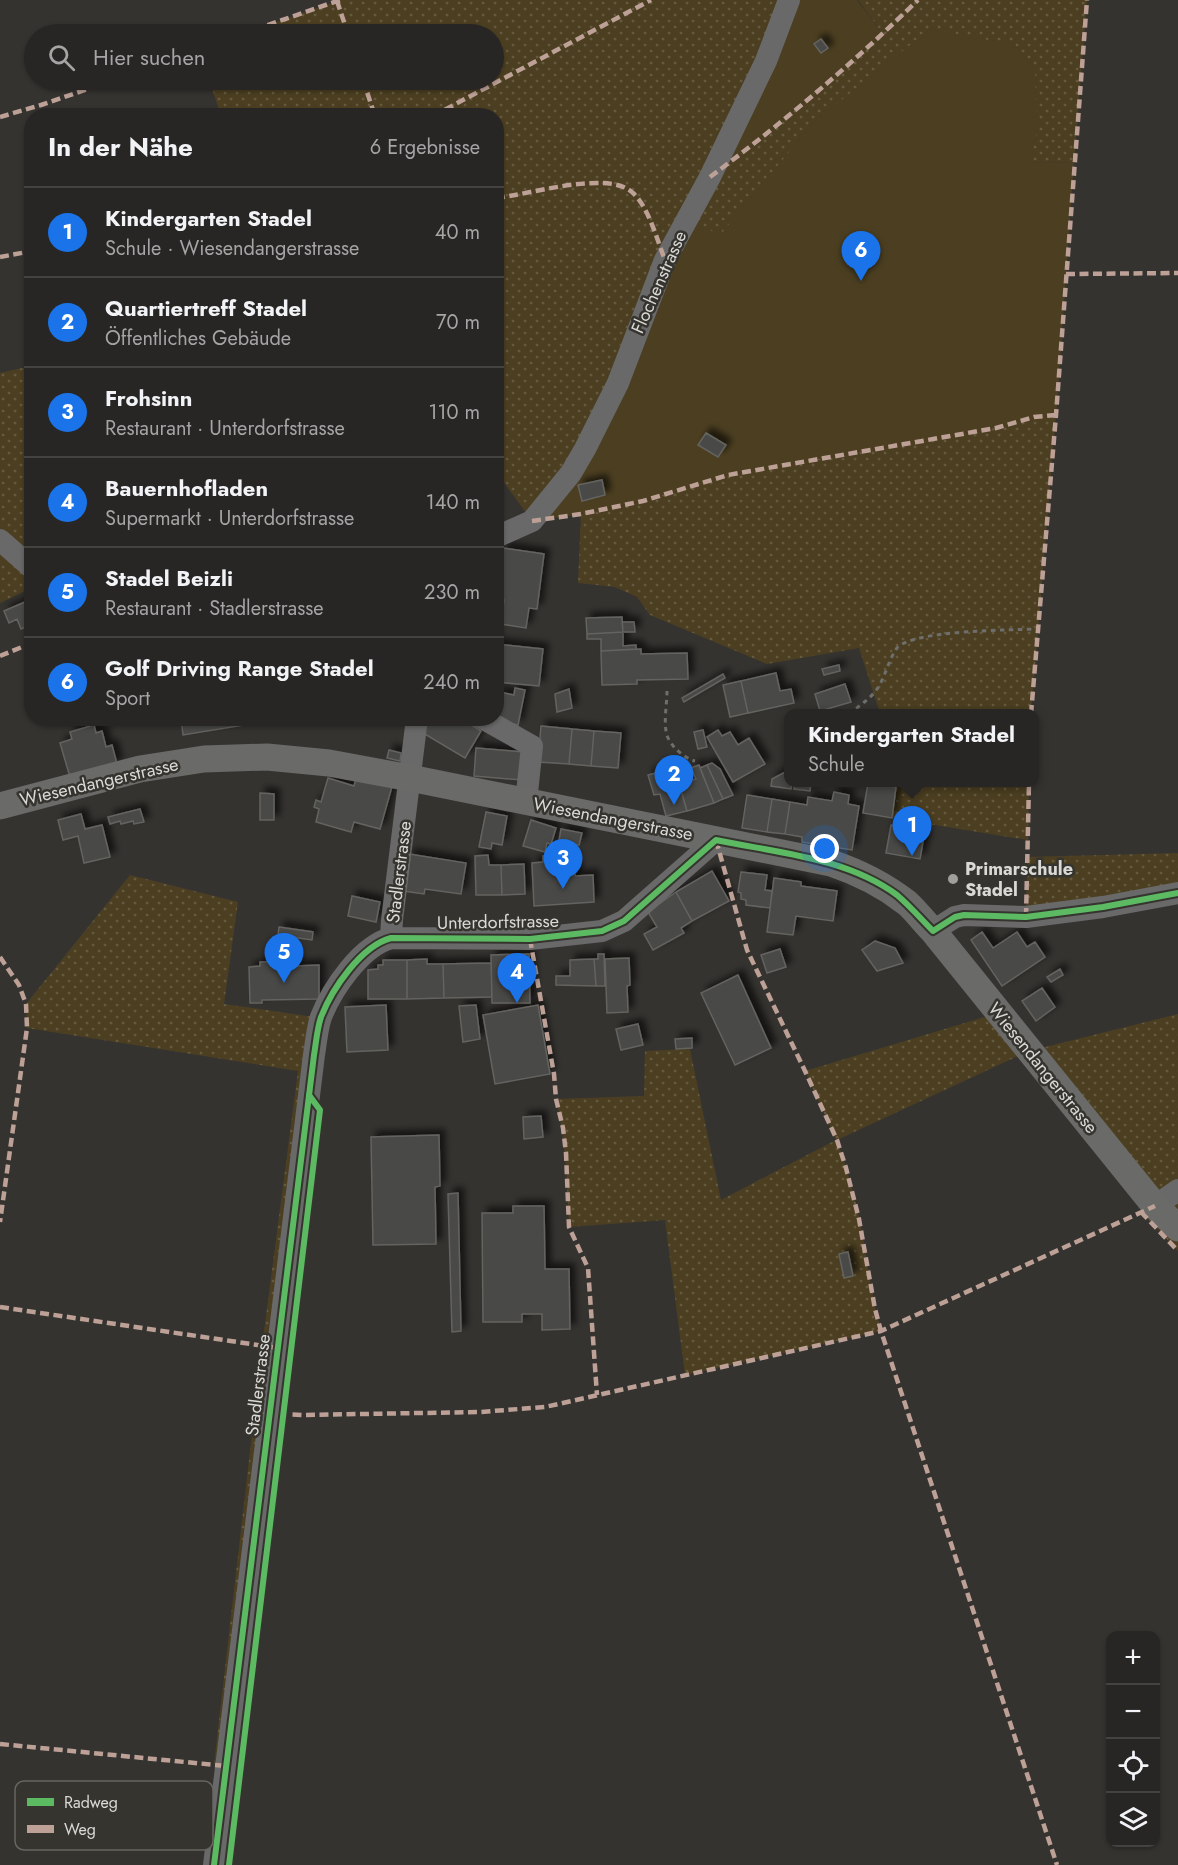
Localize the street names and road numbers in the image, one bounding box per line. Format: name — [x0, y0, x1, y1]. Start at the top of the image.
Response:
street label: Flochenstrasse — [625, 226, 693, 338]
street label: Wiesendangerstrasse — [17, 751, 181, 813]
street label: Wiesendangerstrasse — [531, 791, 695, 847]
street label: Stadlerstrasse — [380, 819, 418, 925]
street label: Unterdorfstrasse — [437, 908, 559, 936]
street label: Wiesendangerstrasse — [982, 997, 1104, 1139]
street label: Stadlerstrasse — [239, 1332, 277, 1438]

